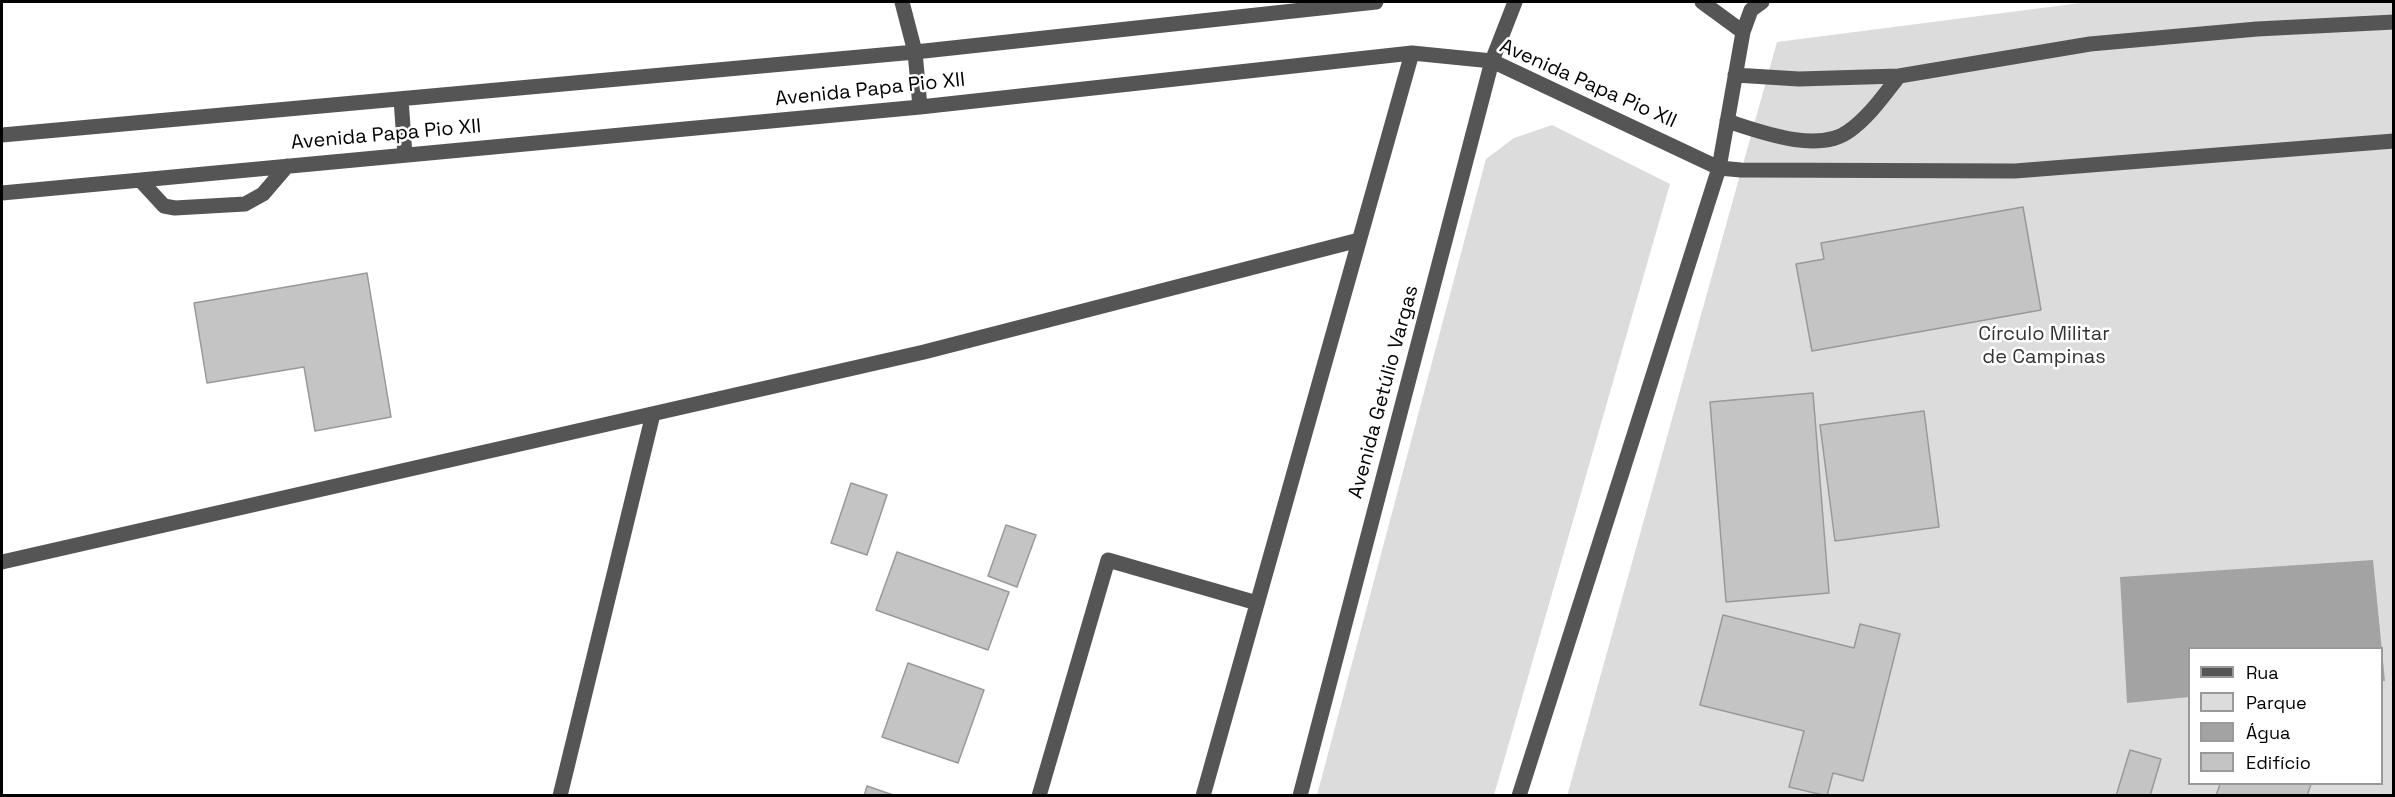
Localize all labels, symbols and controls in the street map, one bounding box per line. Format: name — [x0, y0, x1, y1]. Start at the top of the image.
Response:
street label: Avenida Papa Pio XII — [1496, 34, 1680, 134]
street label: Avenida Papa Pio XII — [774, 68, 966, 112]
street label: Avenida Papa Pio XII — [290, 115, 482, 155]
street label: Avenida Getúlio Vargas — [1344, 283, 1424, 501]
park label: Círculo Militar de Campinas — [1978, 323, 2110, 370]
legend — [2188, 647, 2383, 785]
text: Rua — [2246, 661, 2279, 684]
text: Parque — [2246, 691, 2307, 714]
text: Água — [2246, 721, 2290, 744]
text: Edifício — [2246, 751, 2311, 774]

